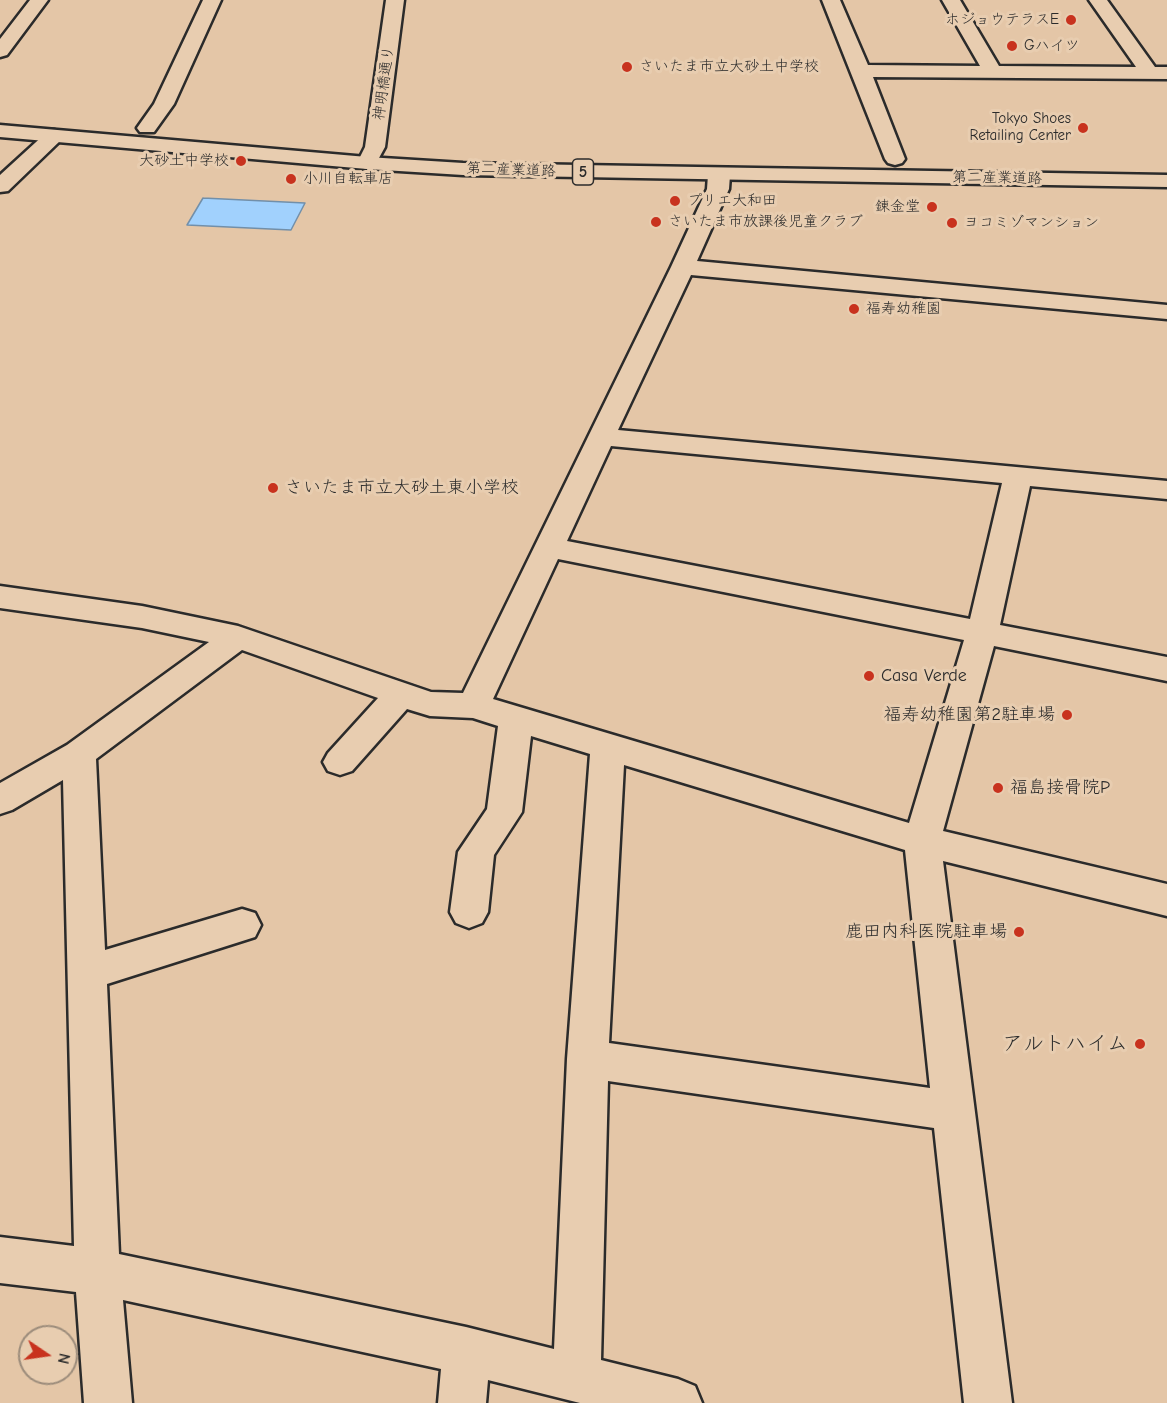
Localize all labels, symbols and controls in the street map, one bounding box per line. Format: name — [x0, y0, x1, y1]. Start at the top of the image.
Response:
place label: ホジョウテラスE — [945, 11, 1059, 29]
marker: ホジョウテラスE — [1064, 13, 1078, 27]
place label: Gハイツ — [1024, 37, 1080, 55]
marker: Gハイツ — [1005, 39, 1019, 53]
street label: 神明橋通り — [370, 45, 398, 121]
place label: さいたま市立大砂土中学校 — [639, 58, 819, 76]
marker: さいたま市立大砂土中学校 — [620, 60, 634, 74]
place label: Tokyo Shoes Retailing Center — [969, 110, 1071, 145]
marker: Tokyo Shoes Retailing Center — [1076, 121, 1090, 135]
place label: 大砂土中学校 — [139, 152, 229, 170]
marker: 大砂土中学校 — [234, 154, 248, 168]
street label: 第二産業道路 — [466, 159, 556, 181]
road number: 5 — [572, 159, 594, 185]
street label: 第二産業道路 — [952, 168, 1042, 188]
place label: 小川自転車店 — [303, 170, 393, 188]
marker: 小川自転車店 — [284, 172, 298, 186]
place label: プリエ大和田 — [687, 192, 777, 210]
marker: プリエ大和田 — [668, 194, 682, 208]
place label: 錬金堂 — [875, 198, 920, 216]
marker: 錬金堂 — [925, 200, 939, 214]
place label: さいたま市放課後児童クラブ — [668, 213, 863, 231]
place label: ヨコミゾマンション — [964, 214, 1099, 232]
marker: さいたま市放課後児童クラブ — [649, 215, 663, 229]
marker: ヨコミゾマンション — [945, 216, 959, 230]
place label: 福寿幼稚園 — [866, 300, 941, 318]
marker: 福寿幼稚園 — [847, 302, 861, 316]
place label: さいたま市立大砂土東小学校 — [285, 477, 519, 499]
marker: さいたま市立大砂土東小学校 — [266, 481, 280, 495]
place label: Casa Verde — [881, 665, 967, 687]
marker: Casa Verde — [862, 669, 876, 683]
place label: 福寿幼稚園第2駐車場 — [884, 704, 1055, 726]
marker: 福寿幼稚園第2駐車場 — [1060, 708, 1074, 722]
place label: 福島接骨院P — [1010, 777, 1110, 799]
marker: 福島接骨院P — [991, 781, 1005, 795]
place label: 鹿田内科医院駐車場 — [845, 921, 1007, 943]
marker: 鹿田内科医院駐車場 — [1012, 925, 1026, 939]
place label: アルトハイム — [1002, 1031, 1128, 1057]
marker: アルトハイム — [1133, 1037, 1147, 1051]
north arrow — [18, 1325, 78, 1385]
text: N — [54, 1351, 74, 1366]

